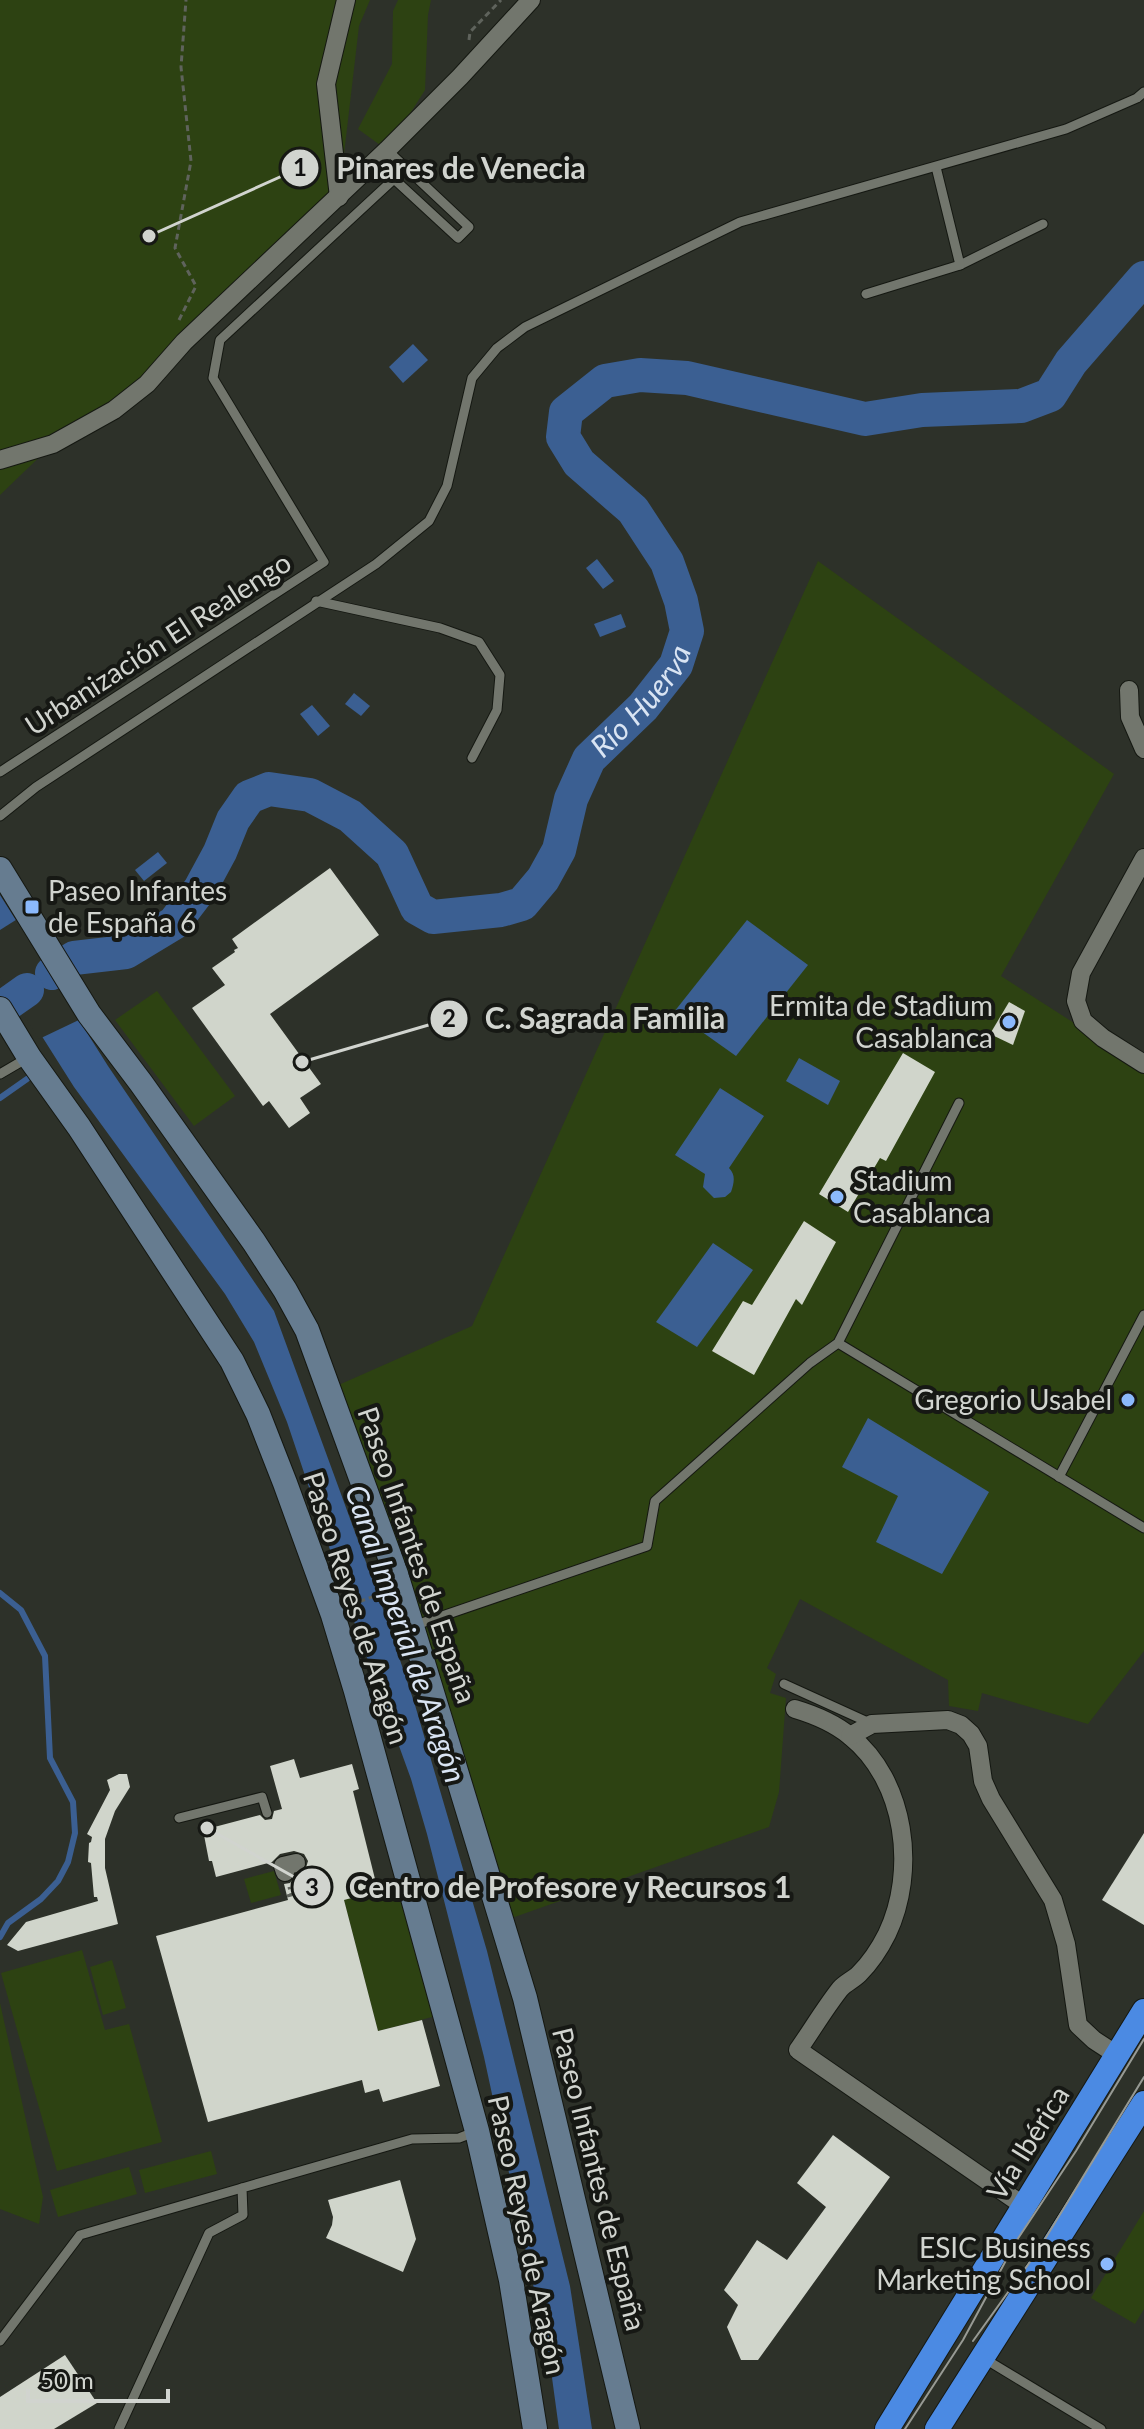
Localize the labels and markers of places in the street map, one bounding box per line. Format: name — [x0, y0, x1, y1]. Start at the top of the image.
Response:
callout: Pinares de Venecia — [280, 141, 602, 195]
place label: Paseo Infantes de España 6 — [48, 873, 227, 939]
marker: Paseo Infantes de España 6 — [23, 898, 41, 916]
place label: Ermita de Stadium Casablanca — [769, 988, 993, 1054]
callout: C. Sagrada Familia — [429, 992, 742, 1046]
marker: Ermita de Stadium Casablanca — [1000, 1013, 1018, 1031]
place label: Stadium Casablanca — [853, 1163, 991, 1229]
marker: Stadium Casablanca — [828, 1188, 846, 1206]
place label: Gregorio Usabel — [914, 1382, 1112, 1416]
marker: Gregorio Usabel — [1119, 1391, 1137, 1409]
callout: Centro de Profesore y Recursos 1 — [292, 1860, 808, 1914]
place label: ESIC Business Marketing School — [876, 2230, 1091, 2296]
marker: ESIC Business Marketing School — [1098, 2255, 1116, 2273]

